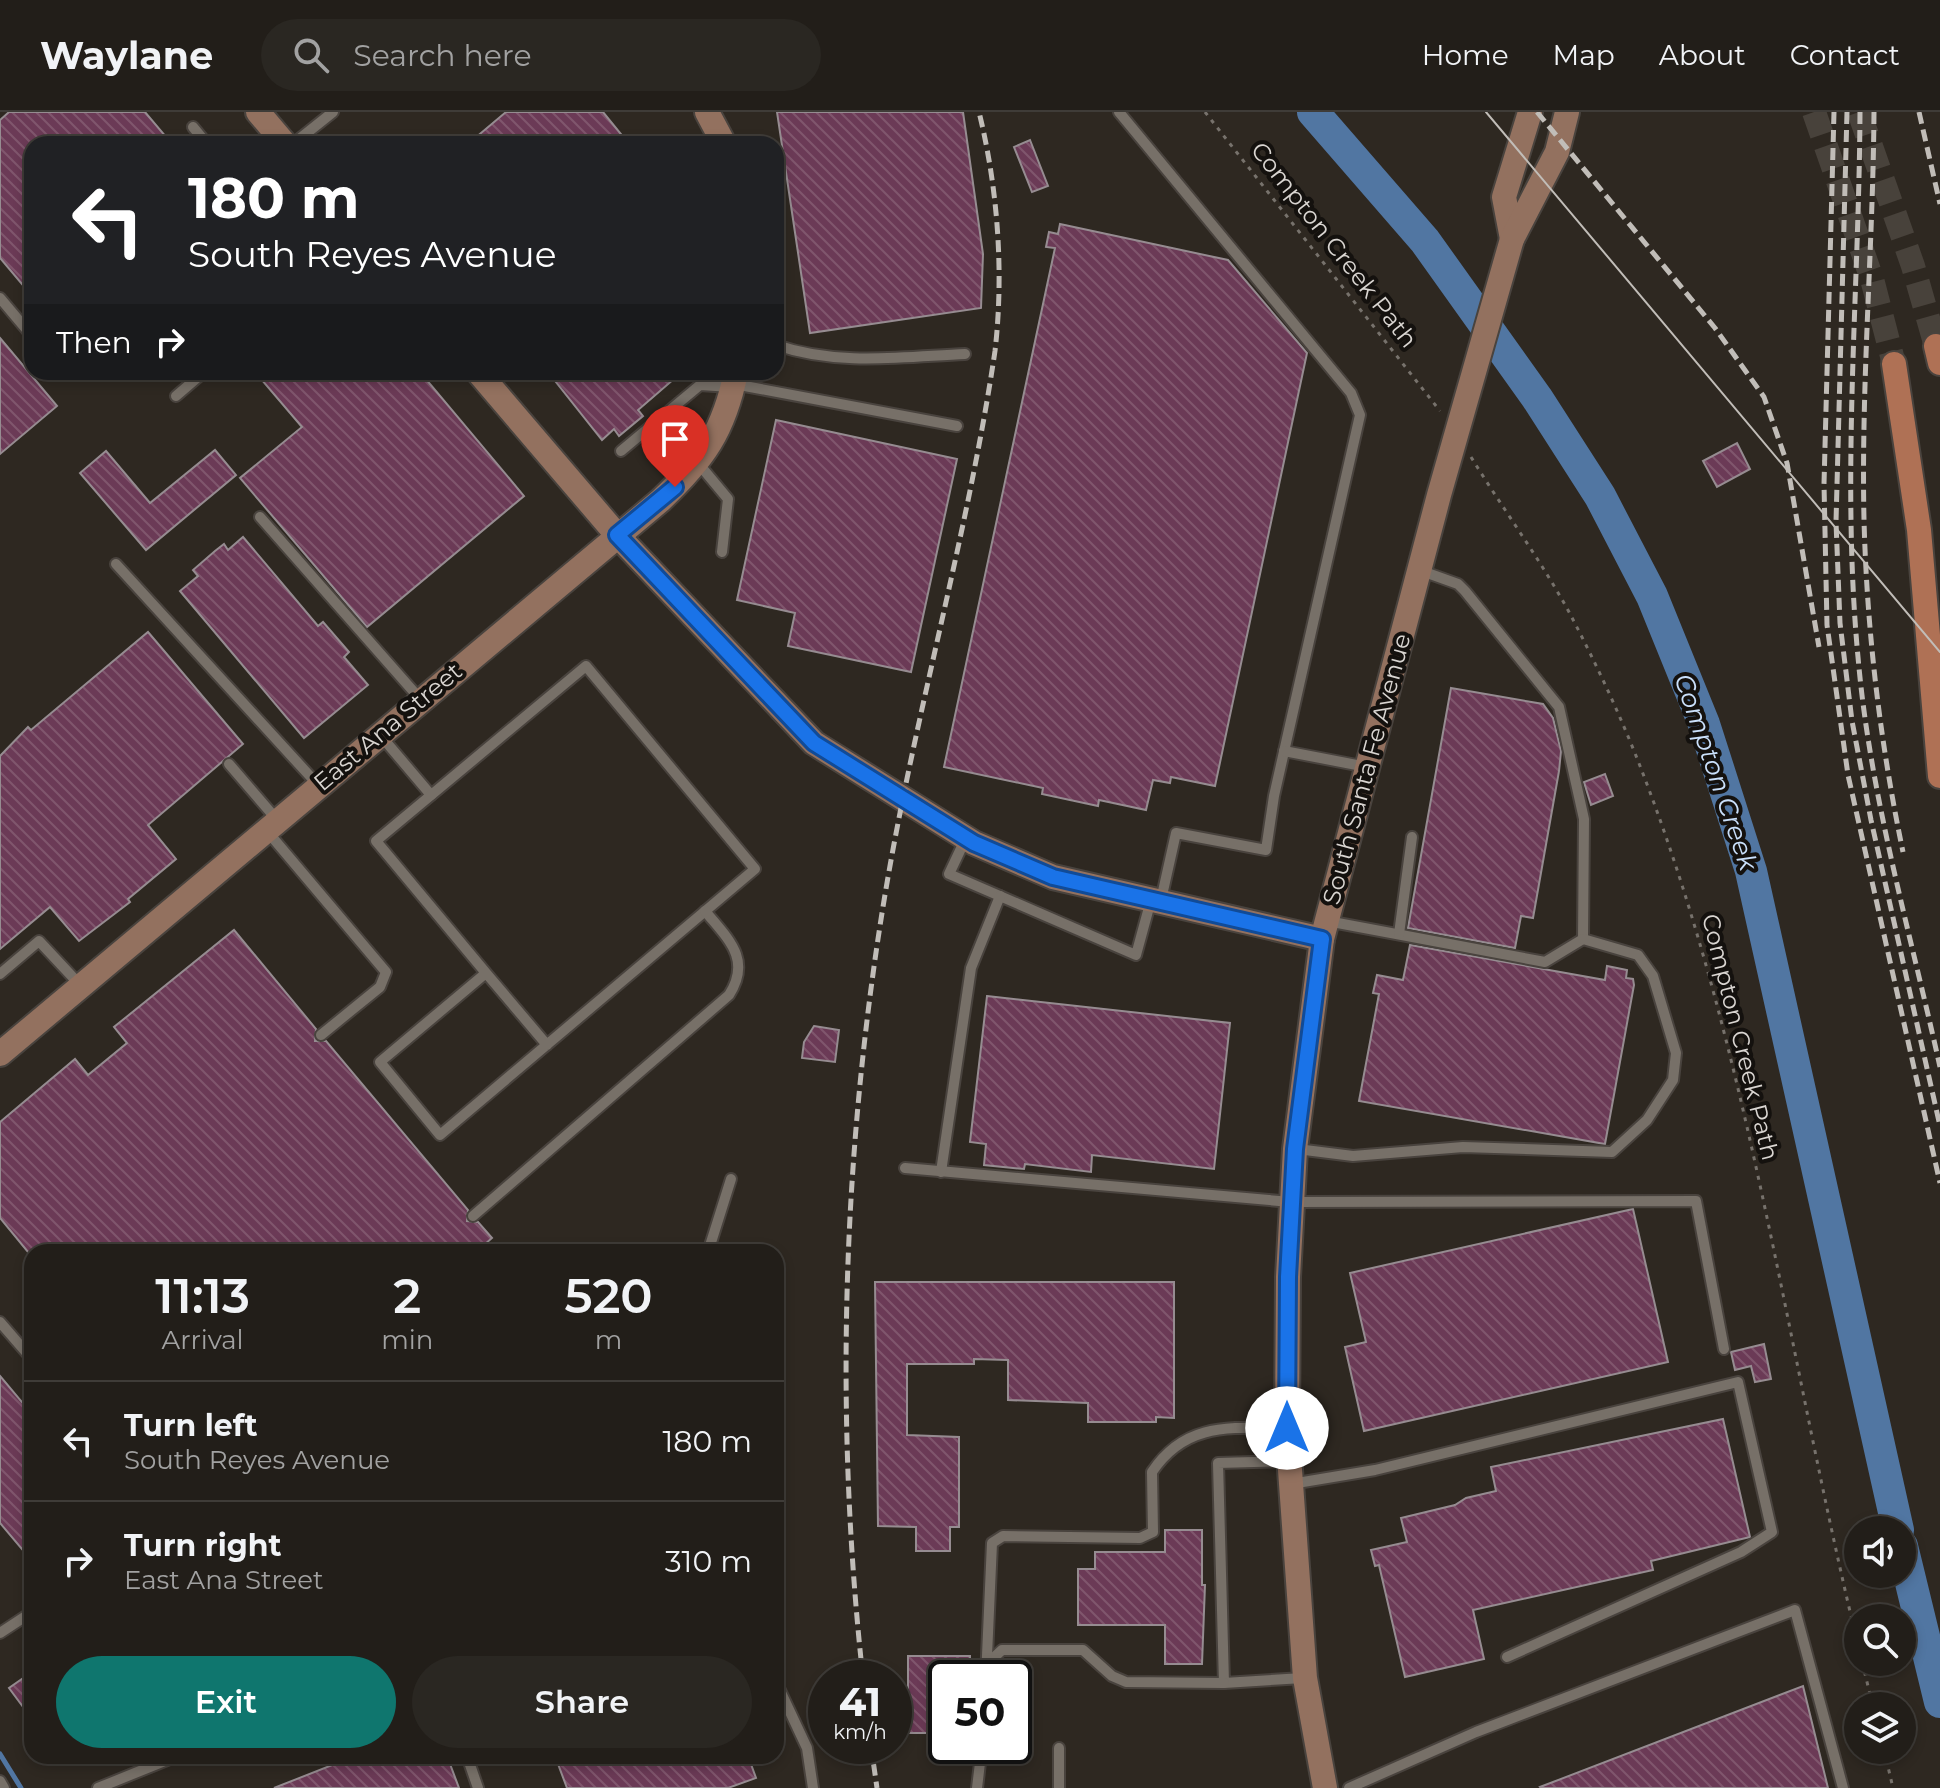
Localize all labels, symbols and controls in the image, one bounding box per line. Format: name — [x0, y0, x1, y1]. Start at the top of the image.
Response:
search box — [261, 19, 821, 91]
text: Waylane — [40, 32, 213, 79]
icon: search — [289, 33, 333, 77]
text: Search here — [353, 37, 532, 74]
text: Home — [1422, 38, 1509, 72]
text: Map — [1553, 38, 1615, 72]
text: About — [1659, 38, 1746, 72]
text: Contact — [1790, 38, 1900, 72]
street label: Compton Creek Path — [1245, 136, 1424, 353]
text: 180 m — [188, 164, 360, 232]
icon: left — [56, 168, 160, 272]
text: South Reyes Avenue — [188, 232, 556, 276]
icon: right — [148, 320, 192, 364]
text: Then — [56, 324, 132, 361]
pin — [641, 405, 709, 487]
icon: arrive — [653, 417, 697, 461]
street label: South Santa Fe Avenue — [1316, 630, 1417, 907]
street label: East Ana Street — [308, 656, 468, 797]
water label: Compton Creek — [1667, 669, 1765, 876]
street label: Compton Creek Path — [1696, 911, 1785, 1163]
text: 11:13 — [155, 1267, 250, 1325]
text: 2 — [393, 1267, 421, 1325]
text: 520 — [565, 1267, 653, 1325]
text: Arrival — [162, 1324, 244, 1356]
text: min — [381, 1324, 433, 1356]
text: m — [595, 1324, 622, 1356]
position arrow — [1245, 1386, 1329, 1470]
text: Turn left — [124, 1407, 257, 1444]
icon: left — [56, 1419, 100, 1463]
text: 180 m — [662, 1423, 752, 1460]
text: South Reyes Avenue — [124, 1444, 390, 1476]
map controls — [1844, 1516, 1916, 1764]
button: sound — [1844, 1516, 1916, 1588]
text: Turn right — [124, 1527, 281, 1564]
icon: right — [56, 1539, 100, 1583]
text: 310 m — [665, 1543, 752, 1580]
text: East Ana Street — [124, 1564, 324, 1596]
button: search — [1844, 1604, 1916, 1676]
button: Exit — [56, 1656, 396, 1748]
button: Share — [412, 1656, 752, 1748]
speed limit sign: 50 — [928, 1660, 1032, 1764]
text: 41 — [839, 1677, 881, 1726]
button: layers — [1844, 1692, 1916, 1764]
text: km/h — [833, 1720, 887, 1744]

